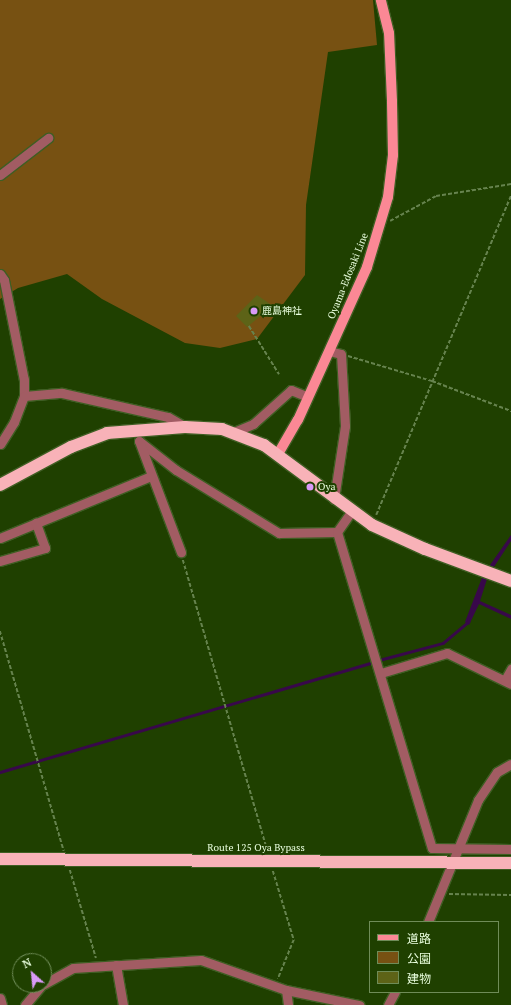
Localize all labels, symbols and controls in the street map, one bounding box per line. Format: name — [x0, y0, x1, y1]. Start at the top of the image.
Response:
street label: Oyama-Edosaki Line — [325, 231, 371, 321]
place label: 鹿島神社 — [262, 305, 302, 317]
marker: 鹿島神社 — [249, 306, 259, 316]
place label: Oya — [318, 481, 335, 493]
marker: Oya — [305, 482, 315, 492]
street label: Route 125 Oya Bypass — [207, 842, 305, 854]
legend — [369, 921, 499, 993]
text: 道路 — [407, 931, 431, 946]
text: 公園 — [407, 951, 431, 966]
north arrow — [12, 953, 52, 993]
text: N — [20, 955, 34, 971]
text: 建物 — [407, 971, 431, 986]

